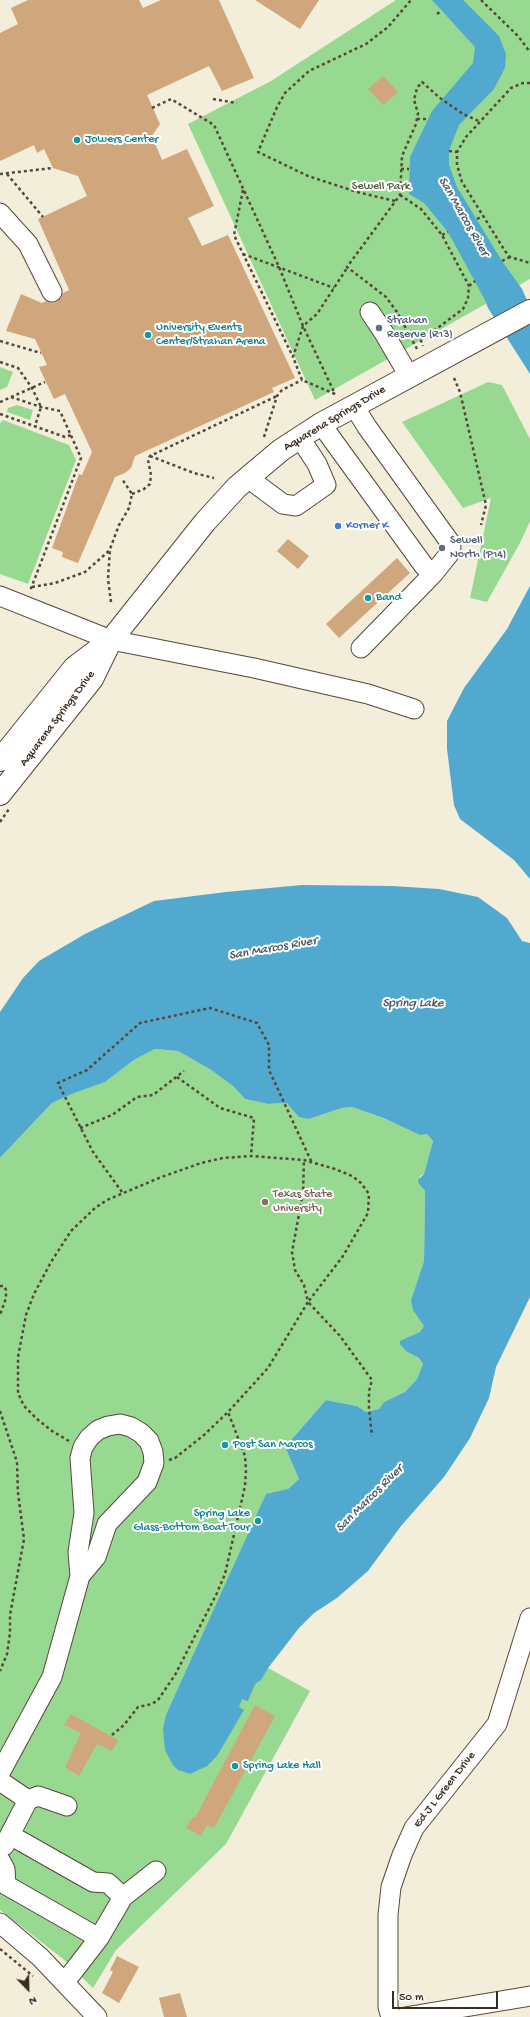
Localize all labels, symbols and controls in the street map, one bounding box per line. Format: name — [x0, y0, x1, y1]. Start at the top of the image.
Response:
place label: Jowers Center — [85, 133, 158, 147]
marker: Jowers Center — [72, 135, 82, 145]
water label: San Marcos River — [434, 175, 492, 259]
park label: Sewell Park — [352, 180, 410, 194]
place label: Strahan Reserve (R13) — [387, 314, 453, 342]
place label: University Events Center/Strahan Arena — [156, 321, 266, 349]
marker: Strahan Reserve (R13) — [374, 323, 384, 333]
marker: University Events Center/Strahan Arena — [143, 330, 153, 340]
street label: Aquarena Springs Drive — [281, 383, 389, 455]
place label: Korner K — [346, 519, 389, 533]
marker: Korner K — [333, 521, 343, 531]
place label: Sewell North (P14) — [450, 534, 506, 562]
marker: Sewell North (P14) — [437, 543, 447, 553]
place label: Band — [376, 591, 402, 605]
marker: Band — [363, 593, 373, 603]
street label: Aquarena Springs Drive — [17, 668, 99, 770]
water label: San Marcos River — [228, 934, 318, 964]
water label: Spring Lake — [383, 996, 443, 1012]
place label: Texas State University — [273, 1188, 332, 1216]
marker: Texas State University — [260, 1197, 270, 1207]
place label: Post San Marcos — [233, 1438, 313, 1452]
marker: Post San Marcos — [220, 1440, 230, 1450]
water label: San Marcos River — [333, 1462, 407, 1536]
place label: Spring Lake Glass-Bottom Boat Tour — [133, 1507, 250, 1535]
marker: Spring Lake Glass-Bottom Boat Tour — [253, 1516, 263, 1526]
street label: Ed J L Green Drive — [411, 1749, 479, 1831]
place label: Spring Lake Hall — [243, 1759, 321, 1773]
marker: Spring Lake Hall — [230, 1761, 240, 1771]
north arrow — [8, 1969, 48, 2009]
scale bar — [394, 1983, 500, 2009]
text: 50 m — [399, 1991, 424, 2005]
text: N — [27, 1993, 38, 2007]

